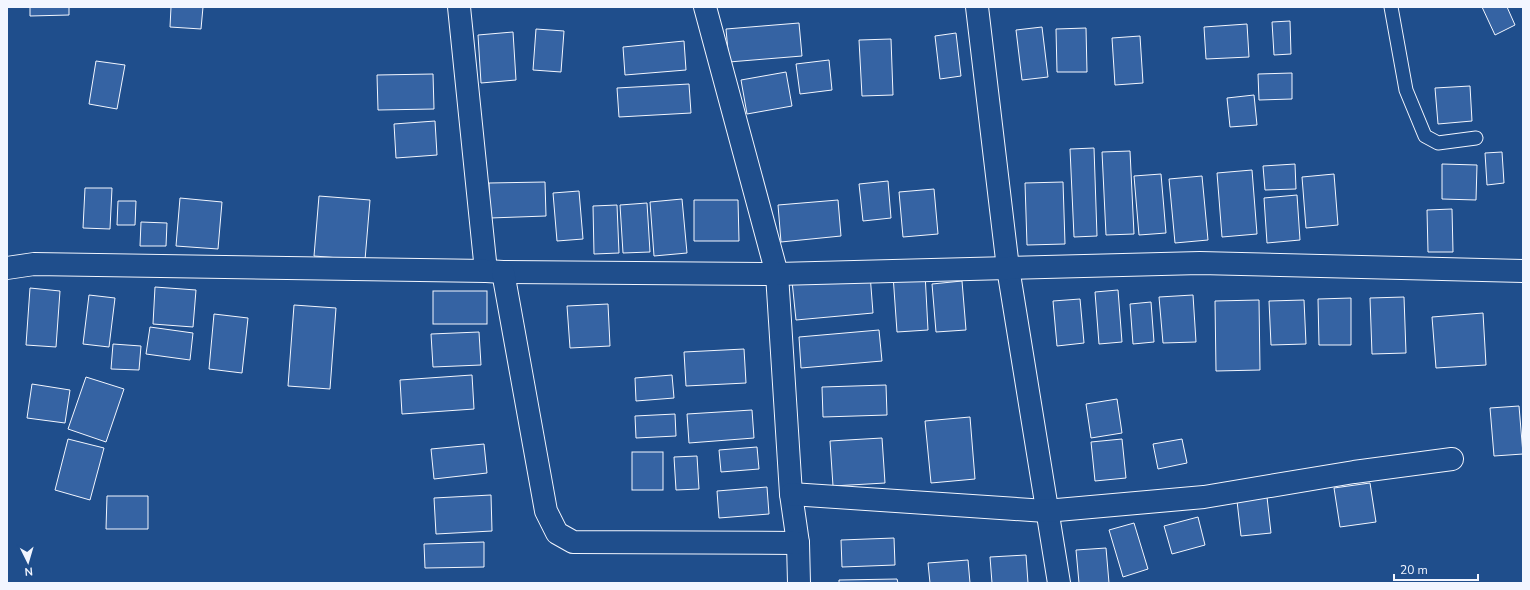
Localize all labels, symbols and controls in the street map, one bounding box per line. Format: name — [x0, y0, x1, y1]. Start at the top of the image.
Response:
north arrow — [8, 542, 48, 582]
scale bar — [1394, 556, 1478, 582]
text: 20 m — [1400, 562, 1428, 578]
text: N — [24, 564, 34, 579]

